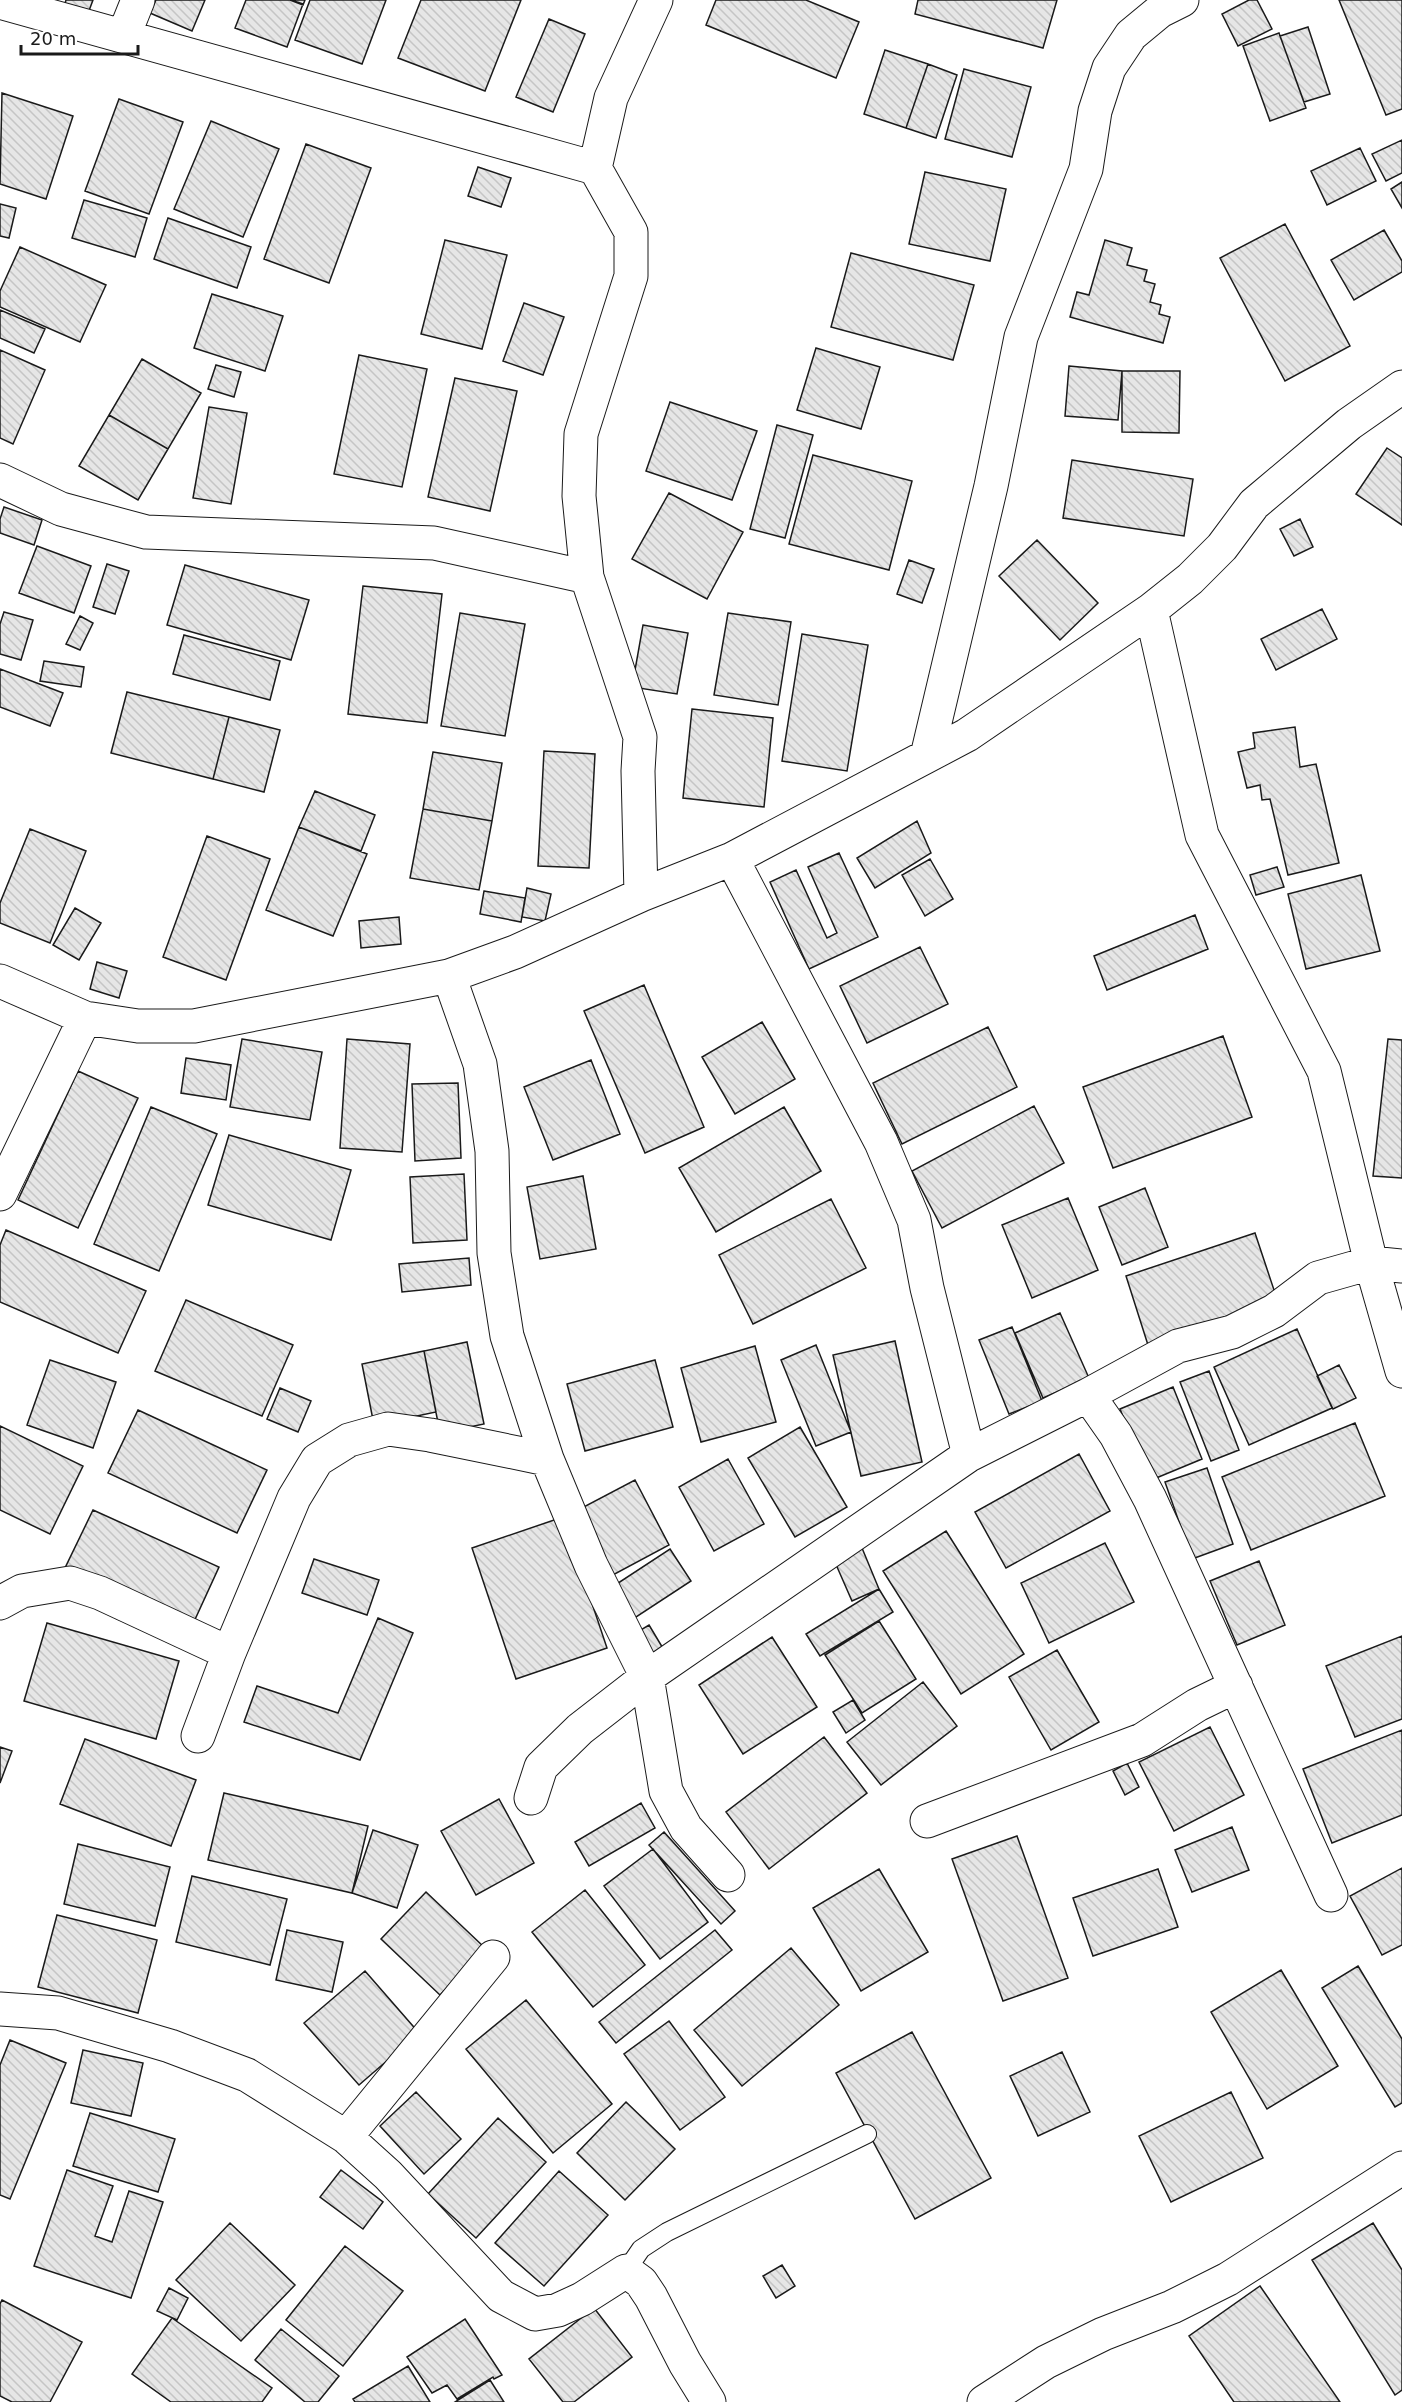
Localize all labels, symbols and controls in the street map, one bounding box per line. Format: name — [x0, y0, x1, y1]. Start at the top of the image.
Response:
scale bar — [21, 18, 138, 56]
text: 20 m — [30, 28, 76, 49]

